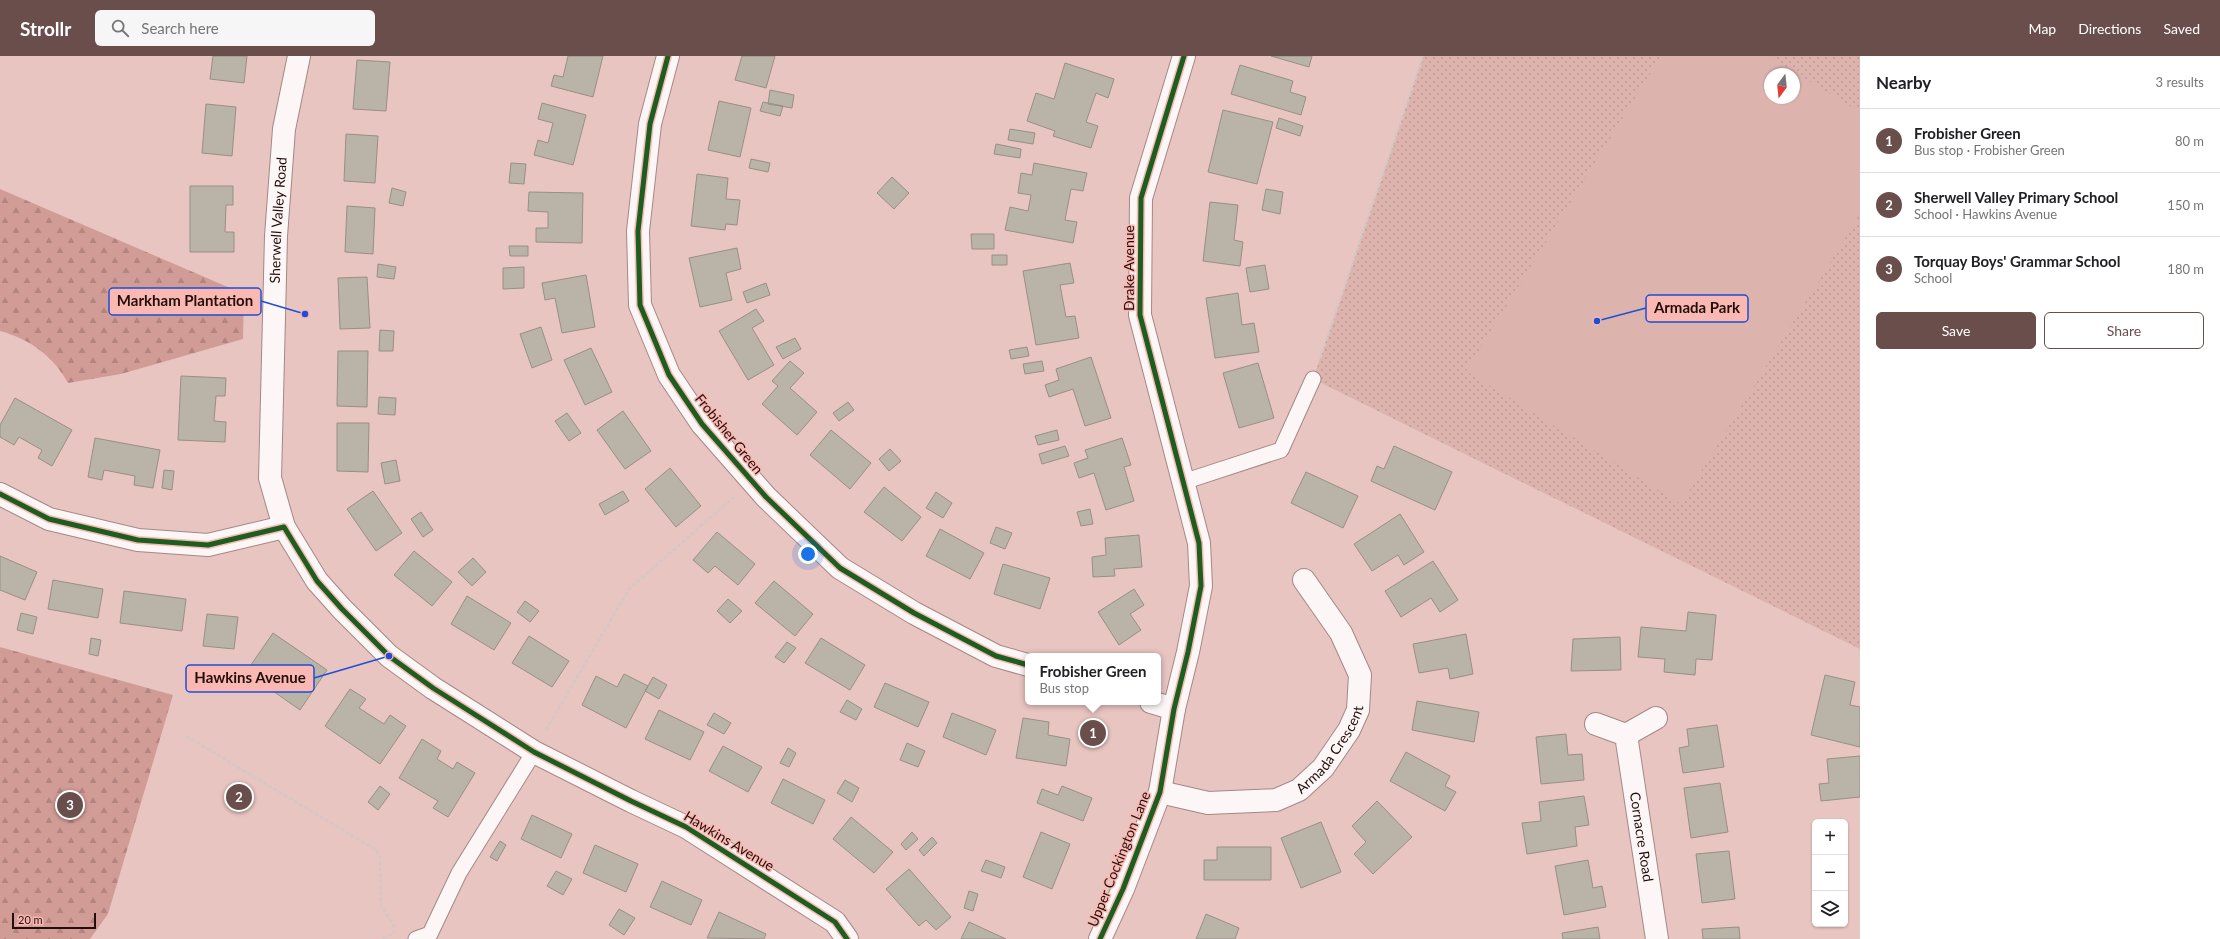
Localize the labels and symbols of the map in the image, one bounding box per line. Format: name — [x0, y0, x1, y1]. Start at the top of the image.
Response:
north arrow — [1764, 68, 1800, 104]
street label: Sherwell Valley Road — [266, 156, 290, 284]
street label: Drake Avenue — [1120, 225, 1137, 311]
callout: Markham Plantation — [109, 288, 261, 315]
text: Markham Plantation — [117, 291, 253, 309]
callout: Armada Park — [1646, 295, 1748, 322]
text: Armada Park — [1653, 298, 1741, 316]
street label: Frobisher Green — [692, 390, 767, 477]
your location — [798, 544, 818, 564]
callout: Hawkins Avenue — [186, 665, 314, 692]
text: Hawkins Avenue — [194, 668, 306, 686]
street label: Armada Crescent — [1292, 706, 1366, 797]
pin: 1 — [1080, 718, 1106, 748]
pin: 2 — [226, 782, 252, 812]
street label: Upper Cockington Lane — [1084, 789, 1154, 929]
pin: 3 — [57, 790, 83, 820]
street label: Cornacre Road — [1627, 791, 1657, 883]
street label: Hawkins Avenue — [681, 807, 777, 874]
scale bar — [12, 911, 96, 930]

